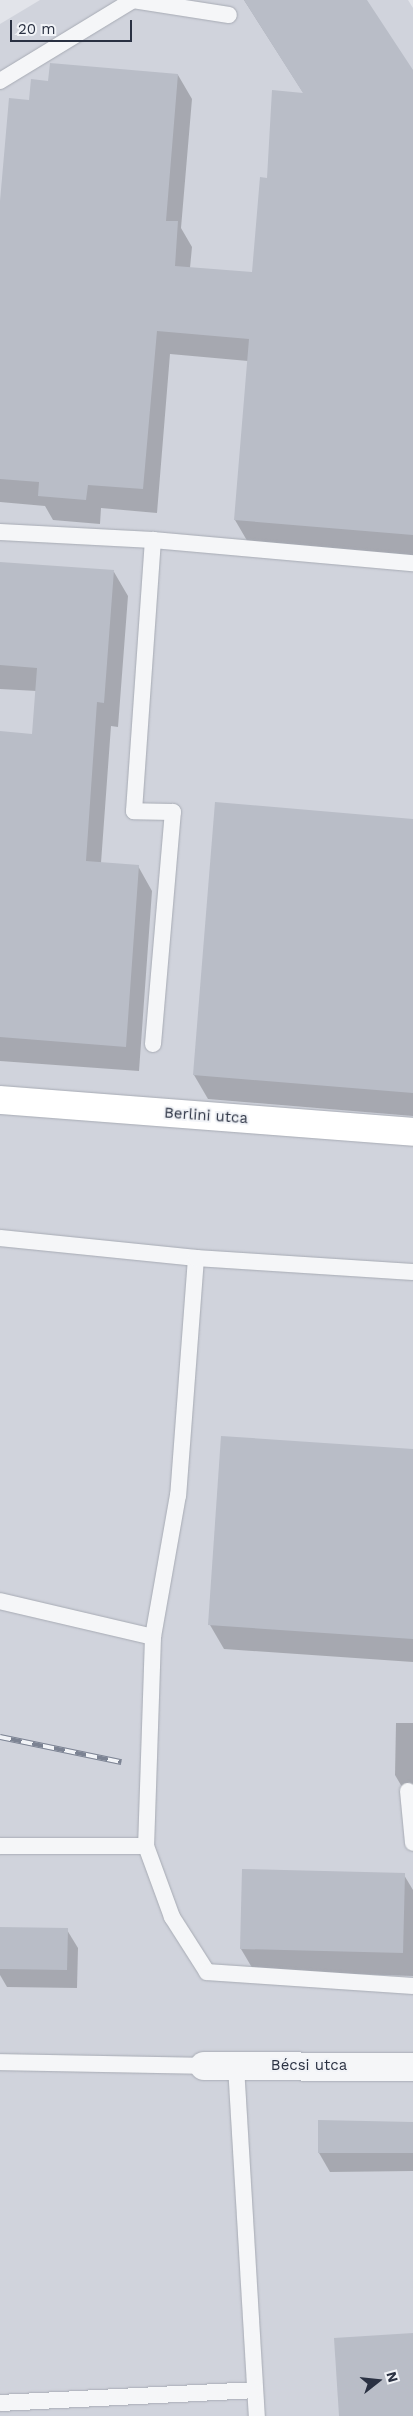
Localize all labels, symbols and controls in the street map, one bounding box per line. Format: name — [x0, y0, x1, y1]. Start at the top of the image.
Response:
scale bar — [12, 10, 135, 42]
text: 20 m — [18, 20, 56, 38]
street label: Berlini utca — [163, 1104, 249, 1128]
street label: Bécsi utca — [271, 2057, 347, 2075]
north arrow — [353, 2356, 403, 2406]
text: N — [383, 2370, 402, 2384]

